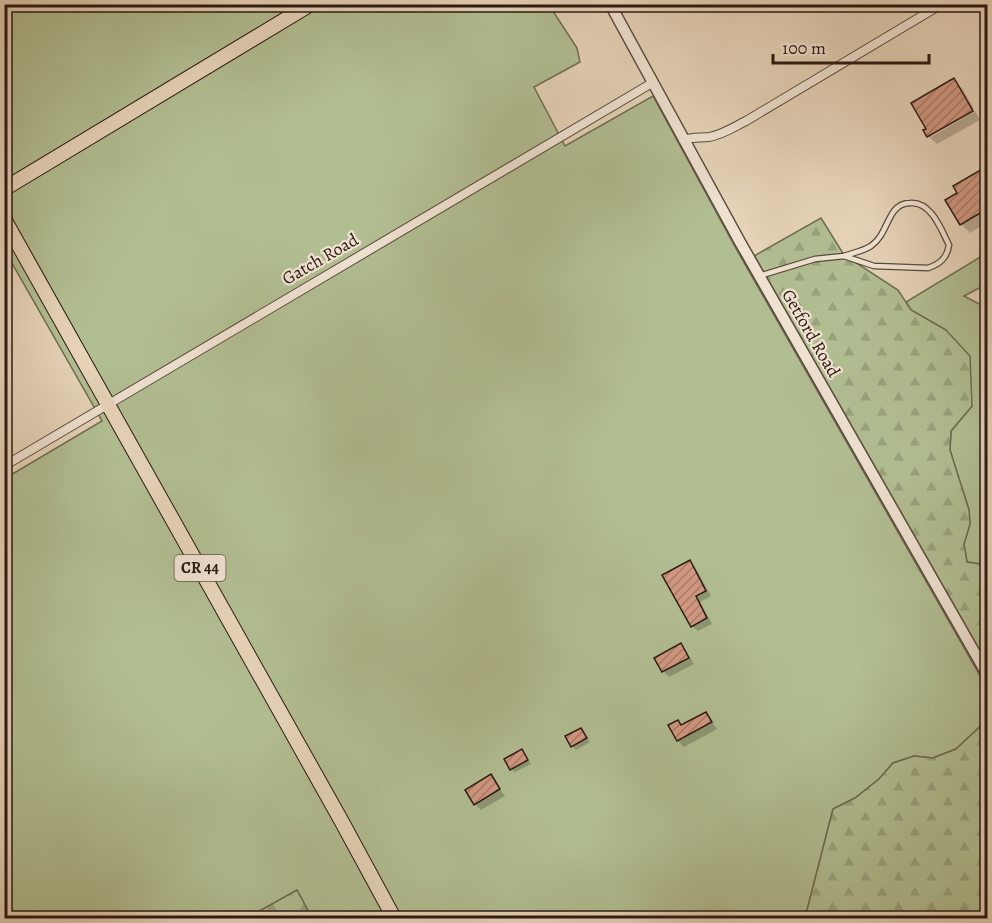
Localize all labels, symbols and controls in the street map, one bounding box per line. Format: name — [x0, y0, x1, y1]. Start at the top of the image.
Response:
scale bar — [773, 27, 929, 65]
text: 100 m — [782, 36, 826, 60]
street label: Gatch Road — [277, 227, 363, 291]
street label: Getford Road — [776, 285, 846, 382]
road number: CR 44 — [174, 555, 226, 581]

